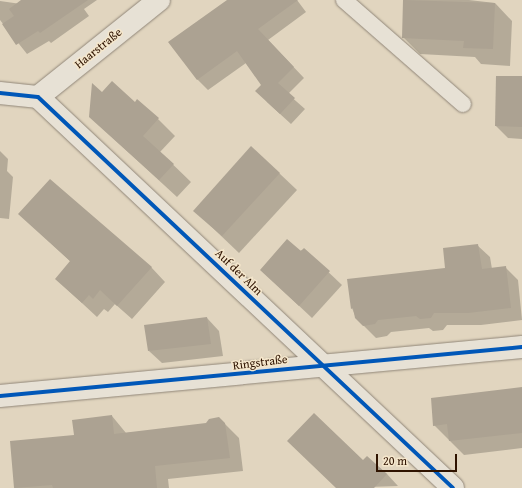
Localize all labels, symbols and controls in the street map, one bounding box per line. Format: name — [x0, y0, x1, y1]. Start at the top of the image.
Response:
street label: Haarstraße — [72, 25, 124, 71]
street label: Auf der Alm — [212, 246, 266, 298]
street label: Ringstraße — [232, 351, 288, 373]
scale bar — [378, 446, 459, 472]
text: 20 m — [383, 452, 407, 469]

